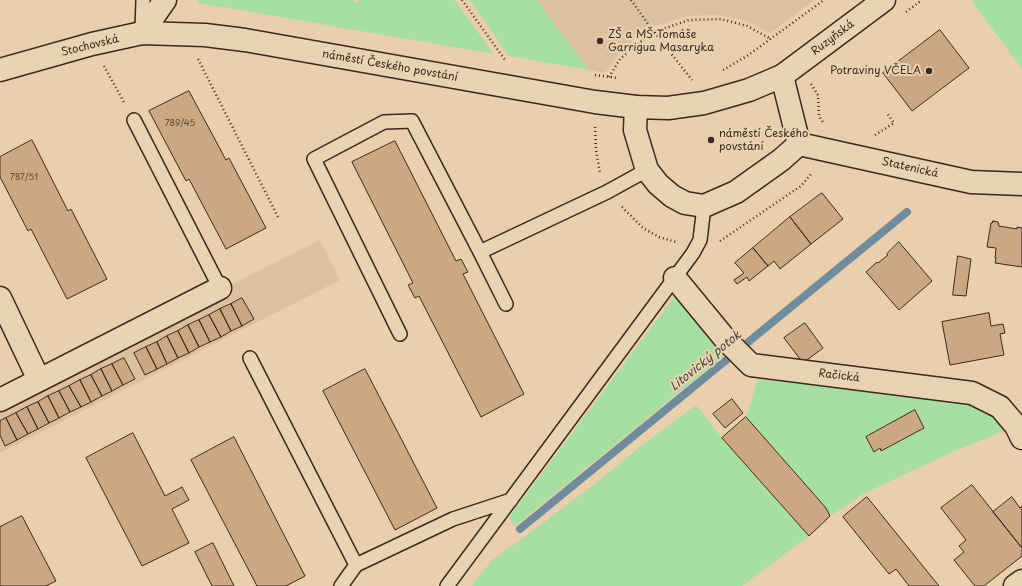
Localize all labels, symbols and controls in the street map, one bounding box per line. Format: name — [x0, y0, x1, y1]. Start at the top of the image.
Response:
street label: Ruzyňská — [809, 18, 857, 58]
place label: ZŠ a MŠ Tomáše Garrigua Masaryka — [608, 28, 714, 54]
street label: Stochovská — [60, 32, 120, 60]
marker: ZŠ a MŠ Tomáše Garrigua Masaryka — [595, 36, 605, 46]
street label: náměstí Českého povstání — [321, 48, 459, 84]
place label: Potraviny VČELA — [830, 64, 921, 78]
marker: Potraviny VČELA — [924, 66, 934, 76]
house number: 789/45 — [165, 119, 195, 129]
place label: náměstí Českého povstání — [719, 127, 808, 153]
marker: náměstí Českého povstání — [706, 135, 716, 145]
street label: Statenická — [881, 155, 939, 181]
house number: 787/51 — [10, 173, 38, 183]
water label: Litovický potok — [667, 328, 745, 394]
street label: Račická — [818, 367, 860, 385]

